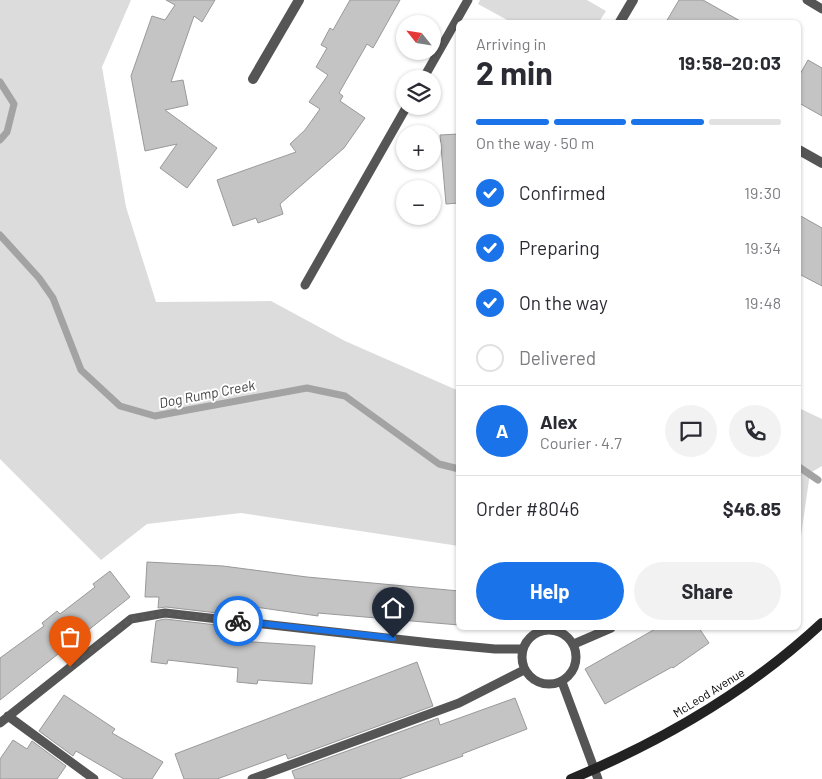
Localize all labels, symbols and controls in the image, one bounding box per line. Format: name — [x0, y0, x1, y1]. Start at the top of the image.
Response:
north arrow — [396, 15, 441, 60]
map controls — [396, 15, 441, 225]
text: Arriving in — [476, 34, 546, 53]
text: 19:58–20:03 — [678, 51, 781, 74]
text: 2 min — [476, 53, 553, 91]
button: layers — [396, 70, 441, 115]
button: + — [396, 125, 441, 170]
text: On the way · 50 m — [476, 133, 594, 152]
icon: check — [476, 179, 504, 207]
button: − — [396, 180, 441, 225]
text: Confirmed — [519, 181, 606, 204]
text: 19:30 — [744, 183, 781, 202]
icon: check — [476, 234, 504, 262]
text: Preparing — [519, 236, 600, 259]
text: 19:34 — [745, 238, 781, 257]
icon: check — [476, 289, 504, 317]
text: On the way — [519, 291, 608, 314]
text: 19:48 — [744, 293, 781, 312]
text: Delivered — [519, 346, 596, 369]
water label: Dog Rump Creek — [158, 376, 256, 411]
button: chat — [665, 405, 717, 457]
button: phone — [729, 405, 781, 457]
text: Alex — [540, 410, 578, 433]
text: A — [496, 419, 508, 442]
text: Courier · 4.7 — [540, 433, 622, 452]
text: Order #8046 — [476, 497, 579, 520]
text: $46.85 — [723, 497, 781, 520]
button: Help — [476, 562, 624, 620]
button: Share — [634, 562, 781, 620]
pin — [372, 587, 414, 638]
icon: home — [379, 594, 407, 622]
courier — [213, 596, 263, 646]
icon: bike — [224, 607, 252, 635]
pin — [49, 616, 91, 667]
icon: bag — [56, 623, 84, 651]
street label: McLeod Avenue — [670, 665, 747, 720]

